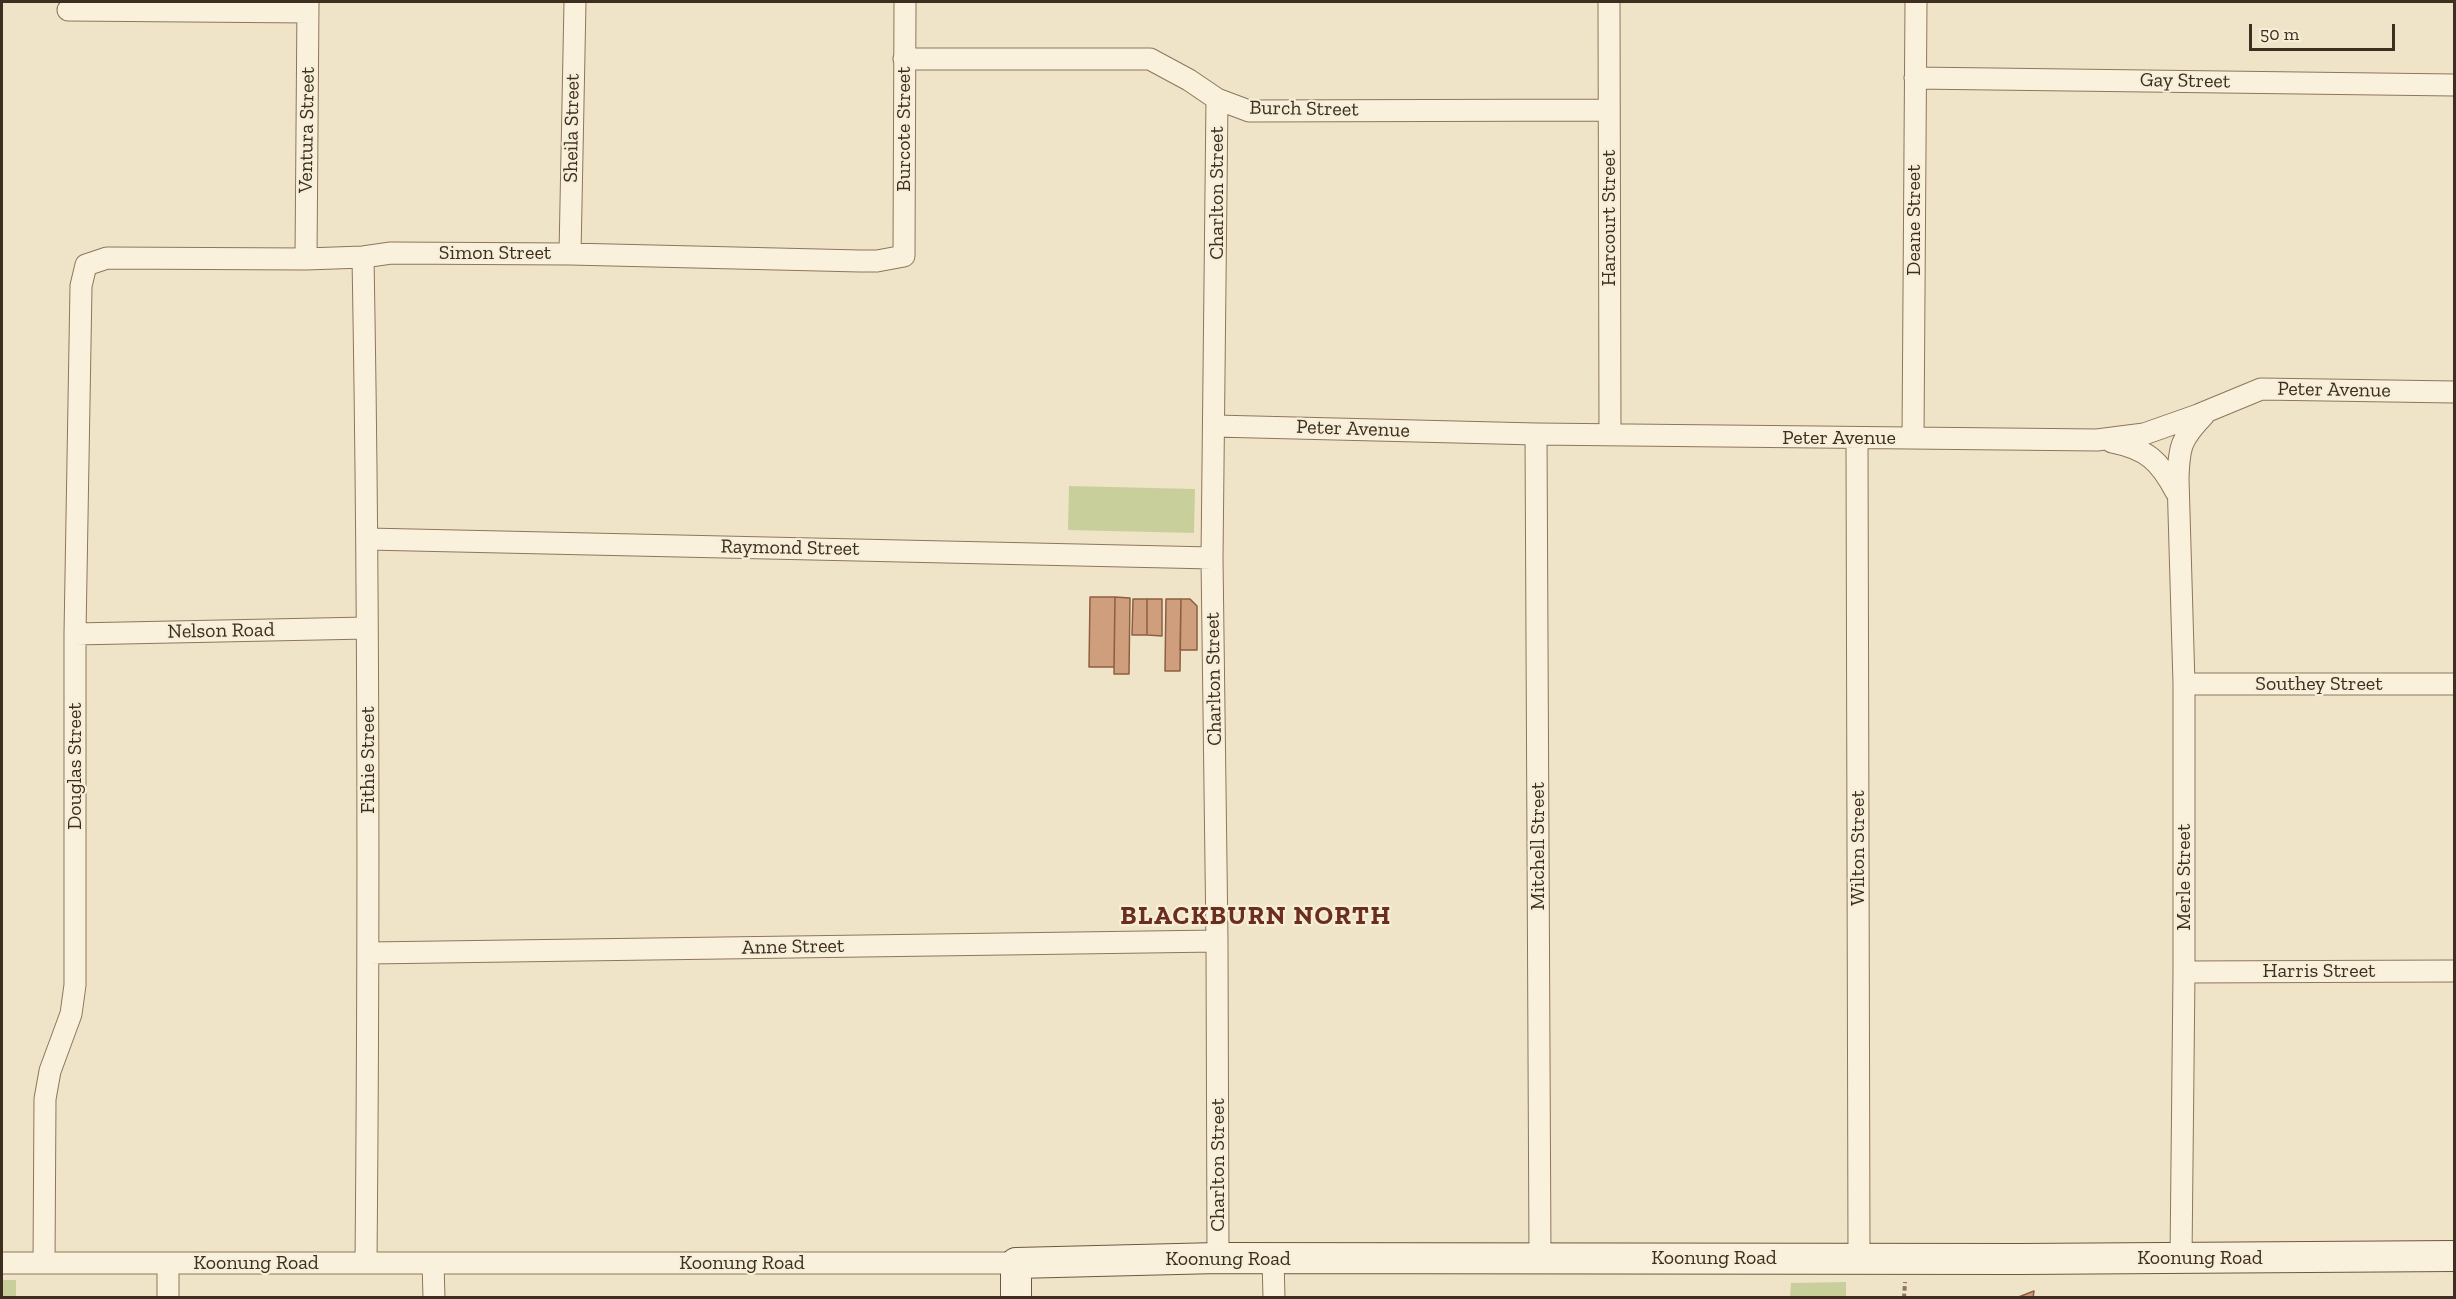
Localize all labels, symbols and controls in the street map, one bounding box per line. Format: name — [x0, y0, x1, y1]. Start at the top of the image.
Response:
scale bar — [2252, 12, 2398, 50]
text: 50 m — [2260, 23, 2299, 45]
street label: Burcote Street — [892, 66, 916, 192]
street label: Ventura Street — [294, 67, 320, 193]
street label: Gay Street — [2140, 68, 2230, 94]
street label: Sheila Street — [559, 73, 585, 183]
street label: Burch Street — [1249, 96, 1359, 122]
street label: Charlton Street — [1205, 126, 1229, 260]
street label: Harcourt Street — [1597, 150, 1621, 286]
street label: Deane Street — [1902, 164, 1926, 276]
street label: Simon Street — [439, 241, 551, 265]
street label: Peter Avenue — [2277, 377, 2391, 403]
street label: Peter Avenue — [1296, 415, 1410, 443]
street label: Peter Avenue — [1782, 426, 1896, 450]
street label: Raymond Street — [720, 535, 860, 561]
street label: Charlton Street — [1201, 612, 1227, 746]
street label: Nelson Road — [167, 618, 275, 644]
street label: Southey Street — [2255, 672, 2383, 696]
street label: Douglas Street — [63, 702, 87, 830]
street label: Fithie Street — [356, 706, 380, 814]
street label: Mitchell Street — [1526, 782, 1550, 910]
street label: Wilton Street — [1846, 790, 1870, 906]
street label: Merle Street — [2172, 824, 2196, 930]
district label: BLACKBURN NORTH — [1120, 901, 1392, 933]
street label: Anne Street — [742, 934, 844, 960]
street label: Harris Street — [2263, 959, 2375, 983]
street label: Charlton Street — [1206, 1098, 1230, 1232]
street label: Koonung Road — [1651, 1246, 1777, 1270]
street label: Koonung Road — [2137, 1246, 2263, 1270]
street label: Koonung Road — [1165, 1247, 1291, 1271]
street label: Koonung Road — [193, 1251, 319, 1275]
street label: Koonung Road — [679, 1251, 805, 1275]

